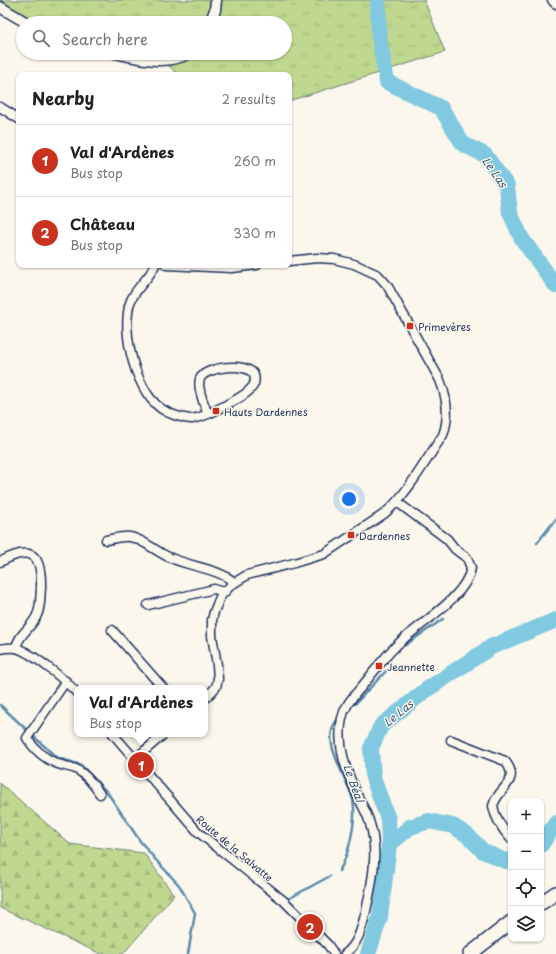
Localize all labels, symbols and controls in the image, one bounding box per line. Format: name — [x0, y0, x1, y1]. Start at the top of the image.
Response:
search box — [16, 16, 292, 60]
icon: search — [30, 27, 52, 49]
text: Search here — [62, 27, 148, 50]
text: Nearby — [32, 85, 94, 111]
text: 2 results — [222, 89, 276, 108]
text: Val d'Ardènes — [70, 140, 174, 163]
text: 1 — [42, 151, 48, 170]
text: 260 m — [234, 151, 276, 170]
water label: Le Las — [478, 153, 513, 192]
text: Bus stop — [70, 163, 123, 182]
text: Château — [70, 212, 135, 235]
text: 2 — [40, 223, 50, 242]
text: 330 m — [233, 223, 276, 242]
text: Bus stop — [70, 235, 123, 254]
place label: Primevères — [418, 319, 471, 334]
marker: Primevères — [405, 321, 415, 331]
place label: Hauts Dardennes — [224, 404, 308, 419]
marker: Hauts Dardennes — [211, 406, 221, 416]
your location — [339, 489, 359, 509]
place label: Dardennes — [359, 528, 411, 543]
marker: Dardennes — [346, 530, 356, 540]
place label: Jeannette — [387, 659, 435, 674]
marker: Jeannette — [374, 661, 384, 671]
popup — [74, 685, 208, 737]
text: Val d'Ardènes — [89, 690, 193, 713]
water label: Le Las — [380, 695, 418, 730]
text: Bus stop — [89, 713, 142, 732]
pin: 1 — [128, 750, 154, 780]
water label: Le Béal — [340, 762, 369, 806]
map controls — [508, 798, 544, 942]
button: + — [508, 798, 544, 834]
street label: Route de la Salvatte — [193, 811, 277, 885]
button: − — [508, 834, 544, 870]
button: locate — [508, 870, 544, 906]
button: layers — [508, 906, 544, 942]
pin: 2 — [297, 912, 323, 942]

